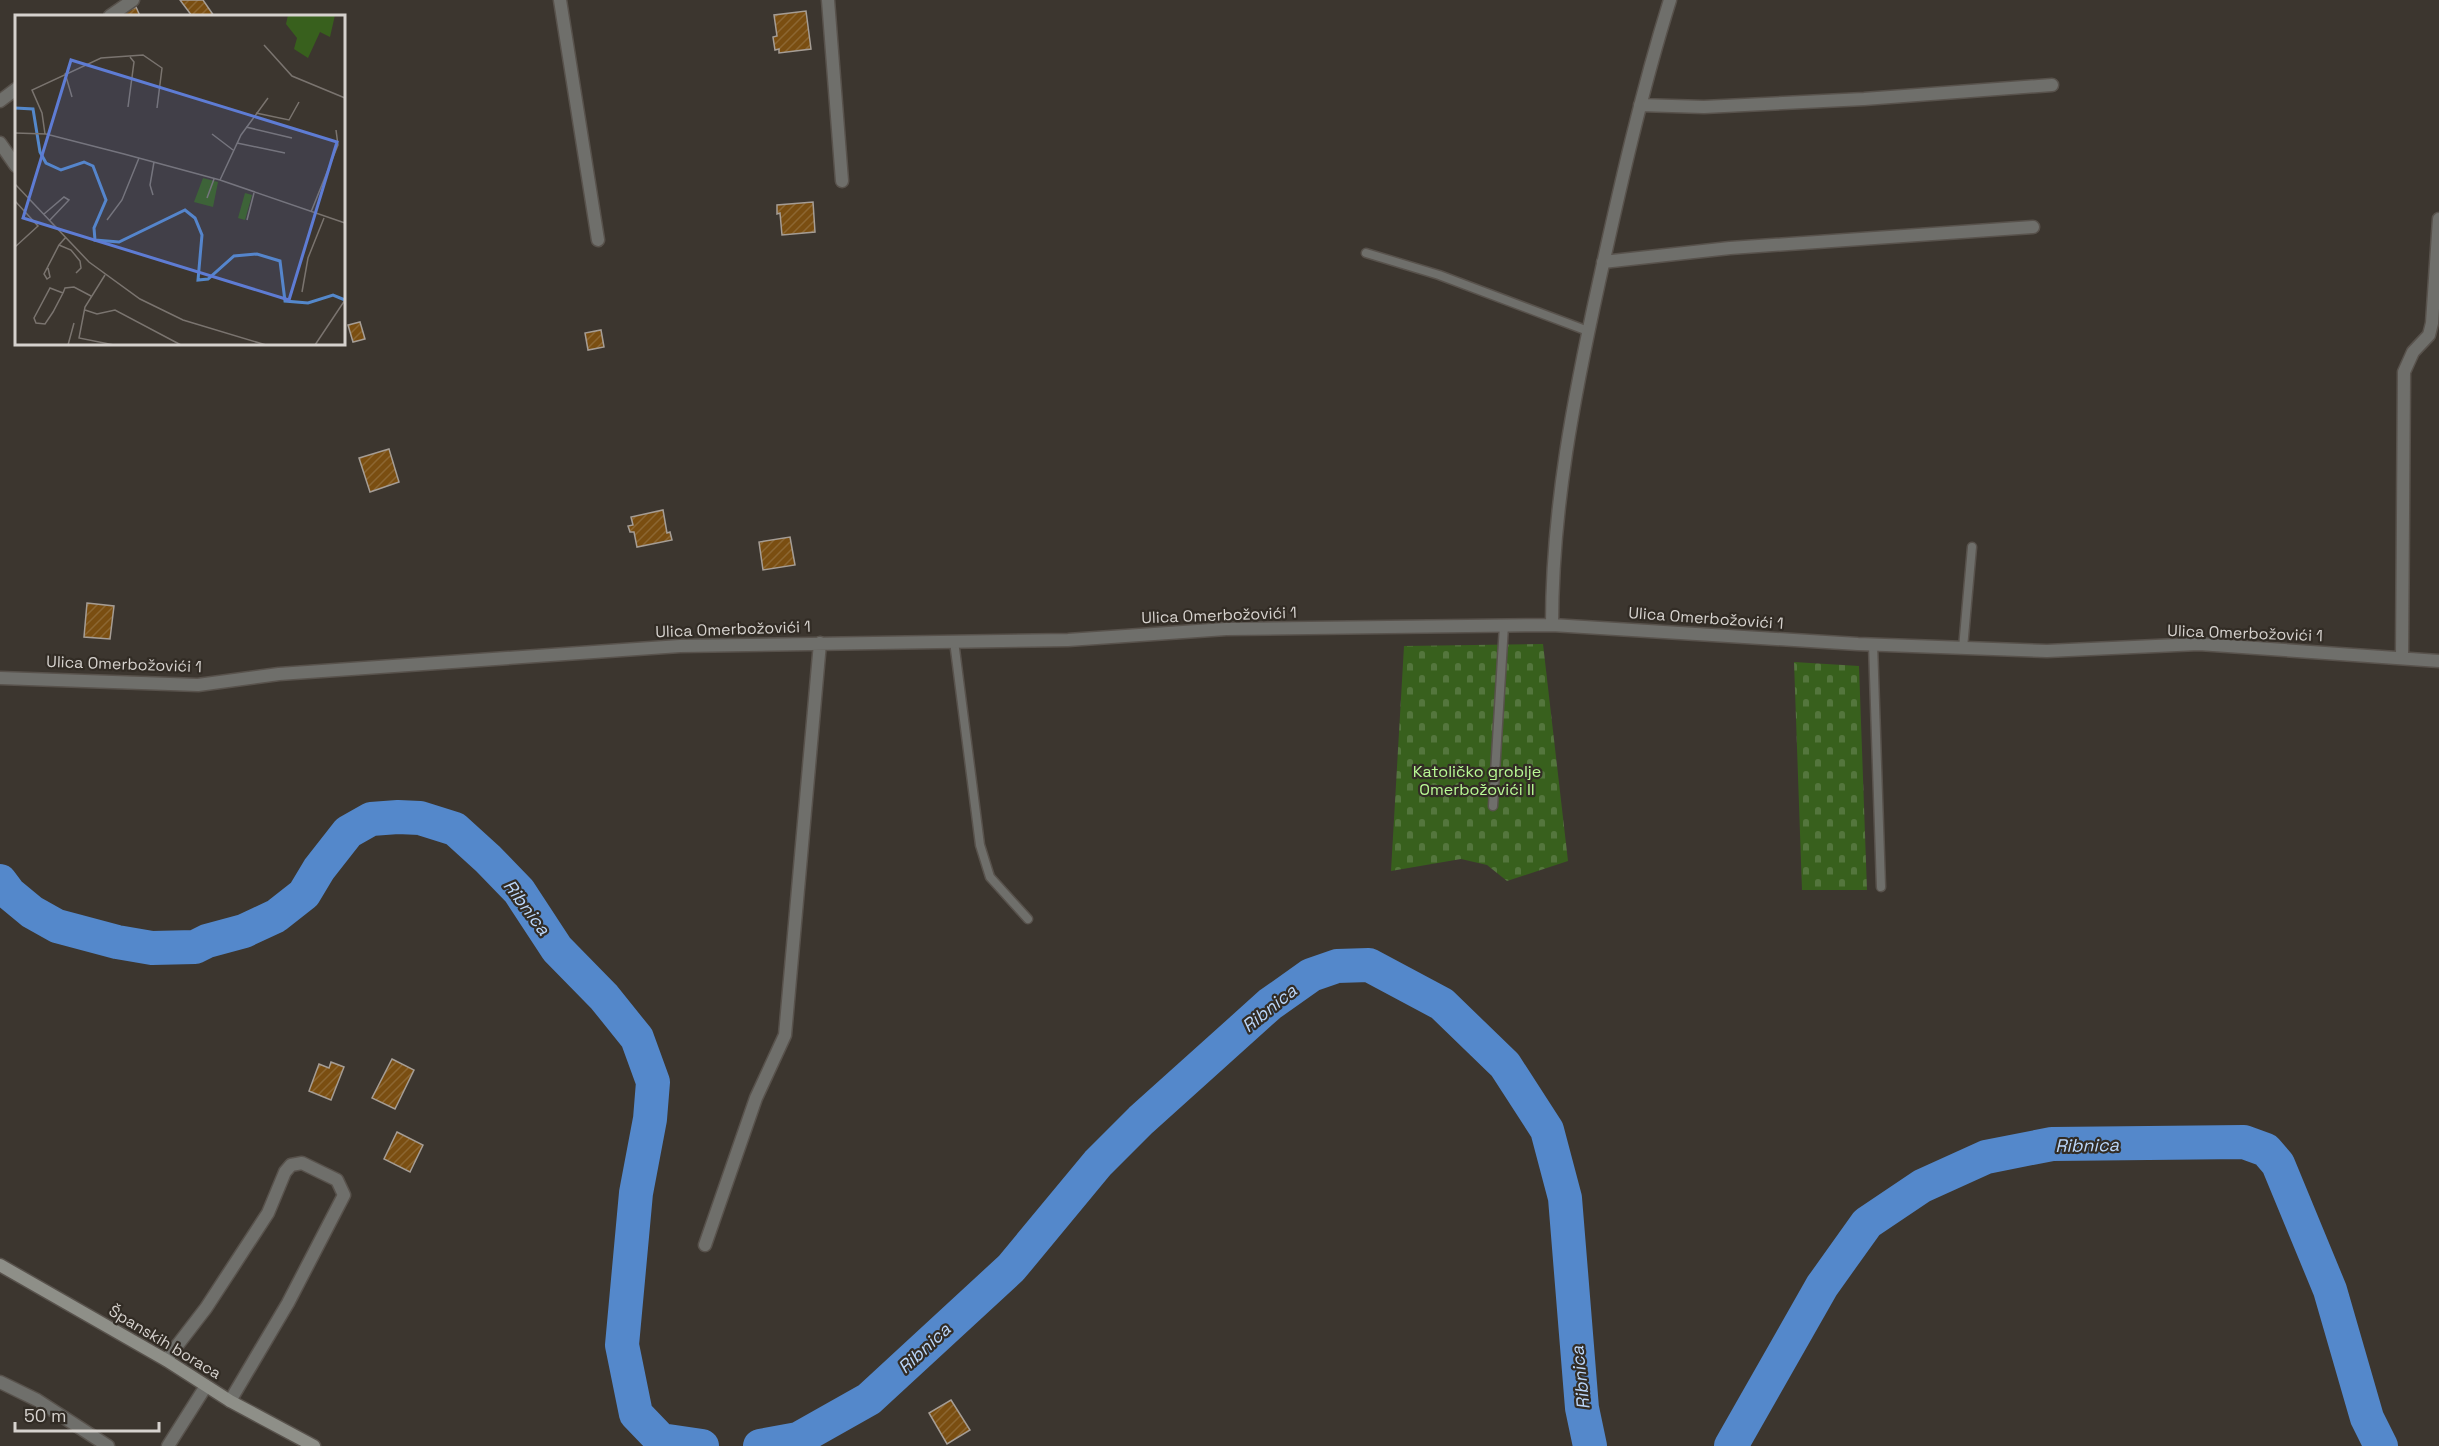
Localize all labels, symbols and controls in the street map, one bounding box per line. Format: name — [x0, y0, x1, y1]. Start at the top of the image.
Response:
inset map — [15, 15, 345, 345]
street label: Ulica Omerbožovići 1 — [1141, 602, 1297, 628]
street label: Ulica Omerbožovići 1 — [1628, 602, 1784, 634]
street label: Ulica Omerbožovići 1 — [655, 616, 811, 642]
street label: Ulica Omerbožovići 1 — [2167, 620, 2323, 646]
street label: Ulica Omerbožovići 1 — [46, 651, 202, 677]
park label: Katoličko groblje Omerbožovići II — [1413, 761, 1541, 800]
water label: Ribnica — [499, 875, 556, 940]
water label: Ribnica — [1237, 979, 1302, 1037]
water label: Ribnica — [2055, 1133, 2120, 1157]
street label: Španskih boraca — [105, 1300, 225, 1384]
water label: Ribnica — [893, 1317, 956, 1378]
water label: Ribnica — [1565, 1344, 1595, 1411]
scale bar — [15, 1395, 159, 1433]
text: 50 m — [24, 1404, 66, 1427]

